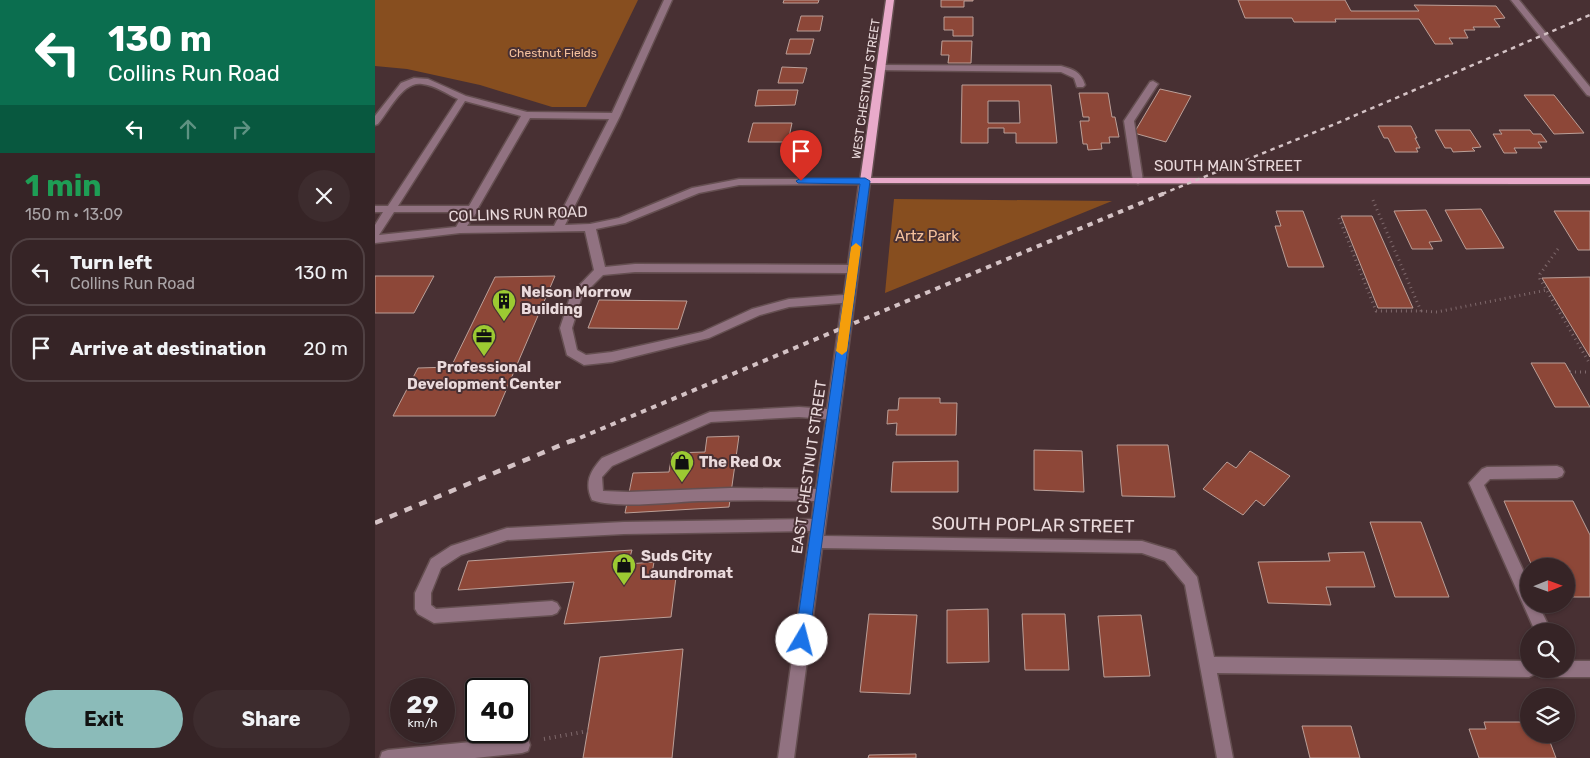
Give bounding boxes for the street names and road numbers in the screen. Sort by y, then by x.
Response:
street label: WEST CHESTNUT STREET [849,18,883,160]
street label: SOUTH MAIN STREET [1154,157,1302,175]
street label: COLLINS RUN ROAD [448,203,588,225]
street label: EAST CHESTNUT STREET [788,379,830,555]
street label: SOUTH POPLAR STREET [931,512,1135,538]

